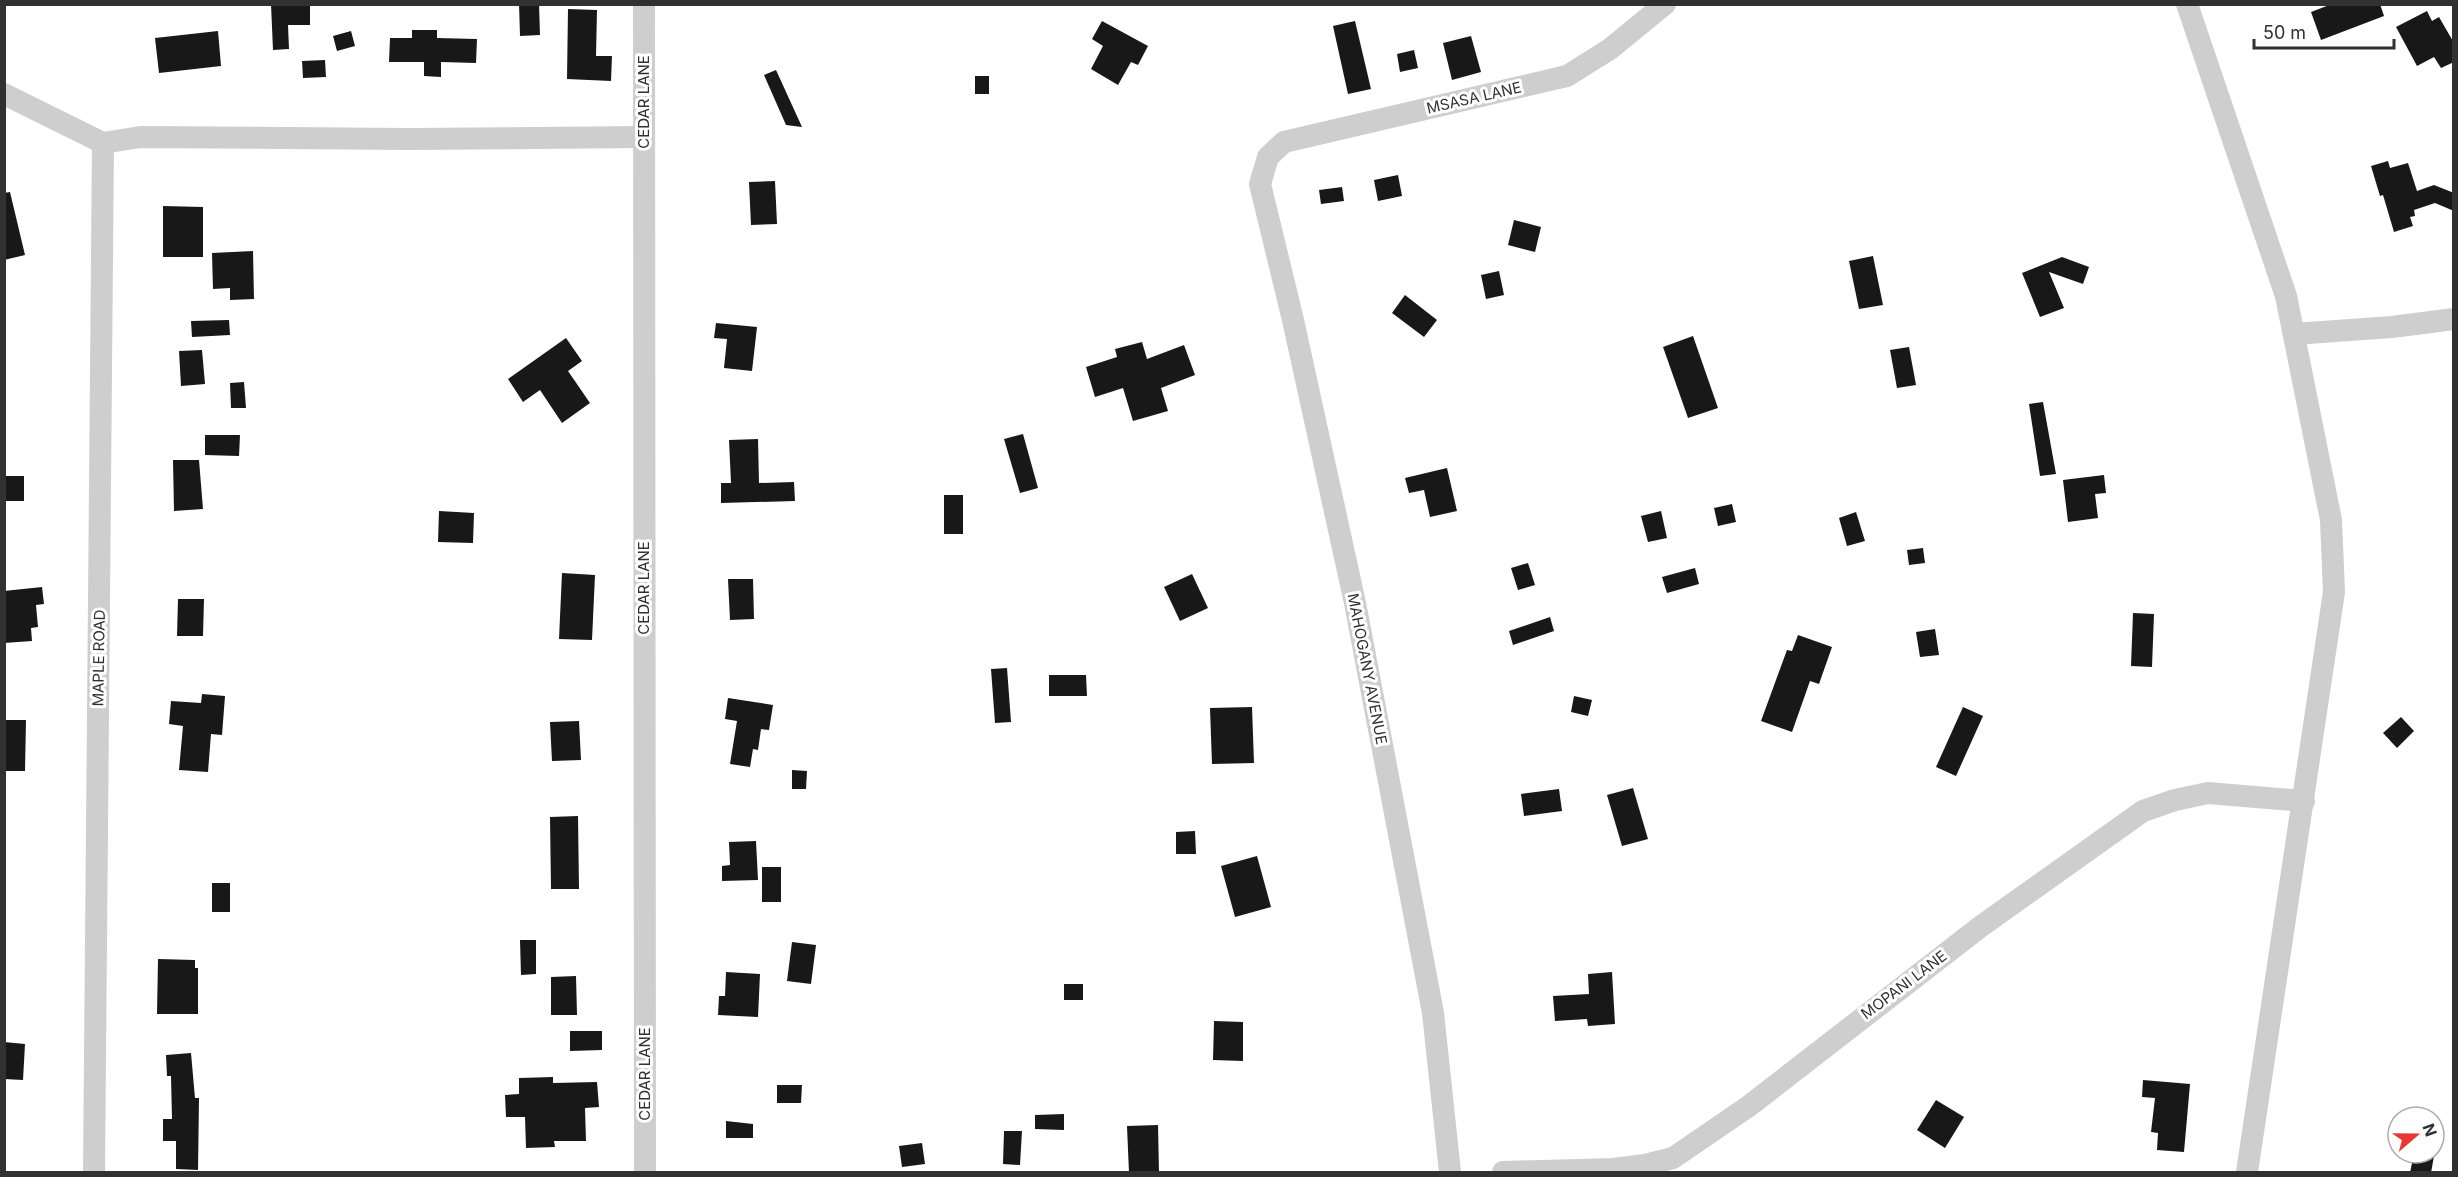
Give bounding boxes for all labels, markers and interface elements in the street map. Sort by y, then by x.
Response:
scale bar [2254,12,2394,50]
text: 50 m [2263,22,2306,43]
street label: CEDAR LANE [634,55,653,149]
street label: MSASA LANE [1425,77,1523,118]
street label: CEDAR LANE [634,541,653,635]
street label: MAHOGANY AVENUE [1344,592,1391,746]
street label: MAPLE ROAD [88,609,109,707]
street label: MOPANI LANE [1857,946,1950,1023]
street label: CEDAR LANE [635,1027,654,1121]
north arrow [2386,1105,2446,1165]
text: N [2419,1121,2442,1139]

